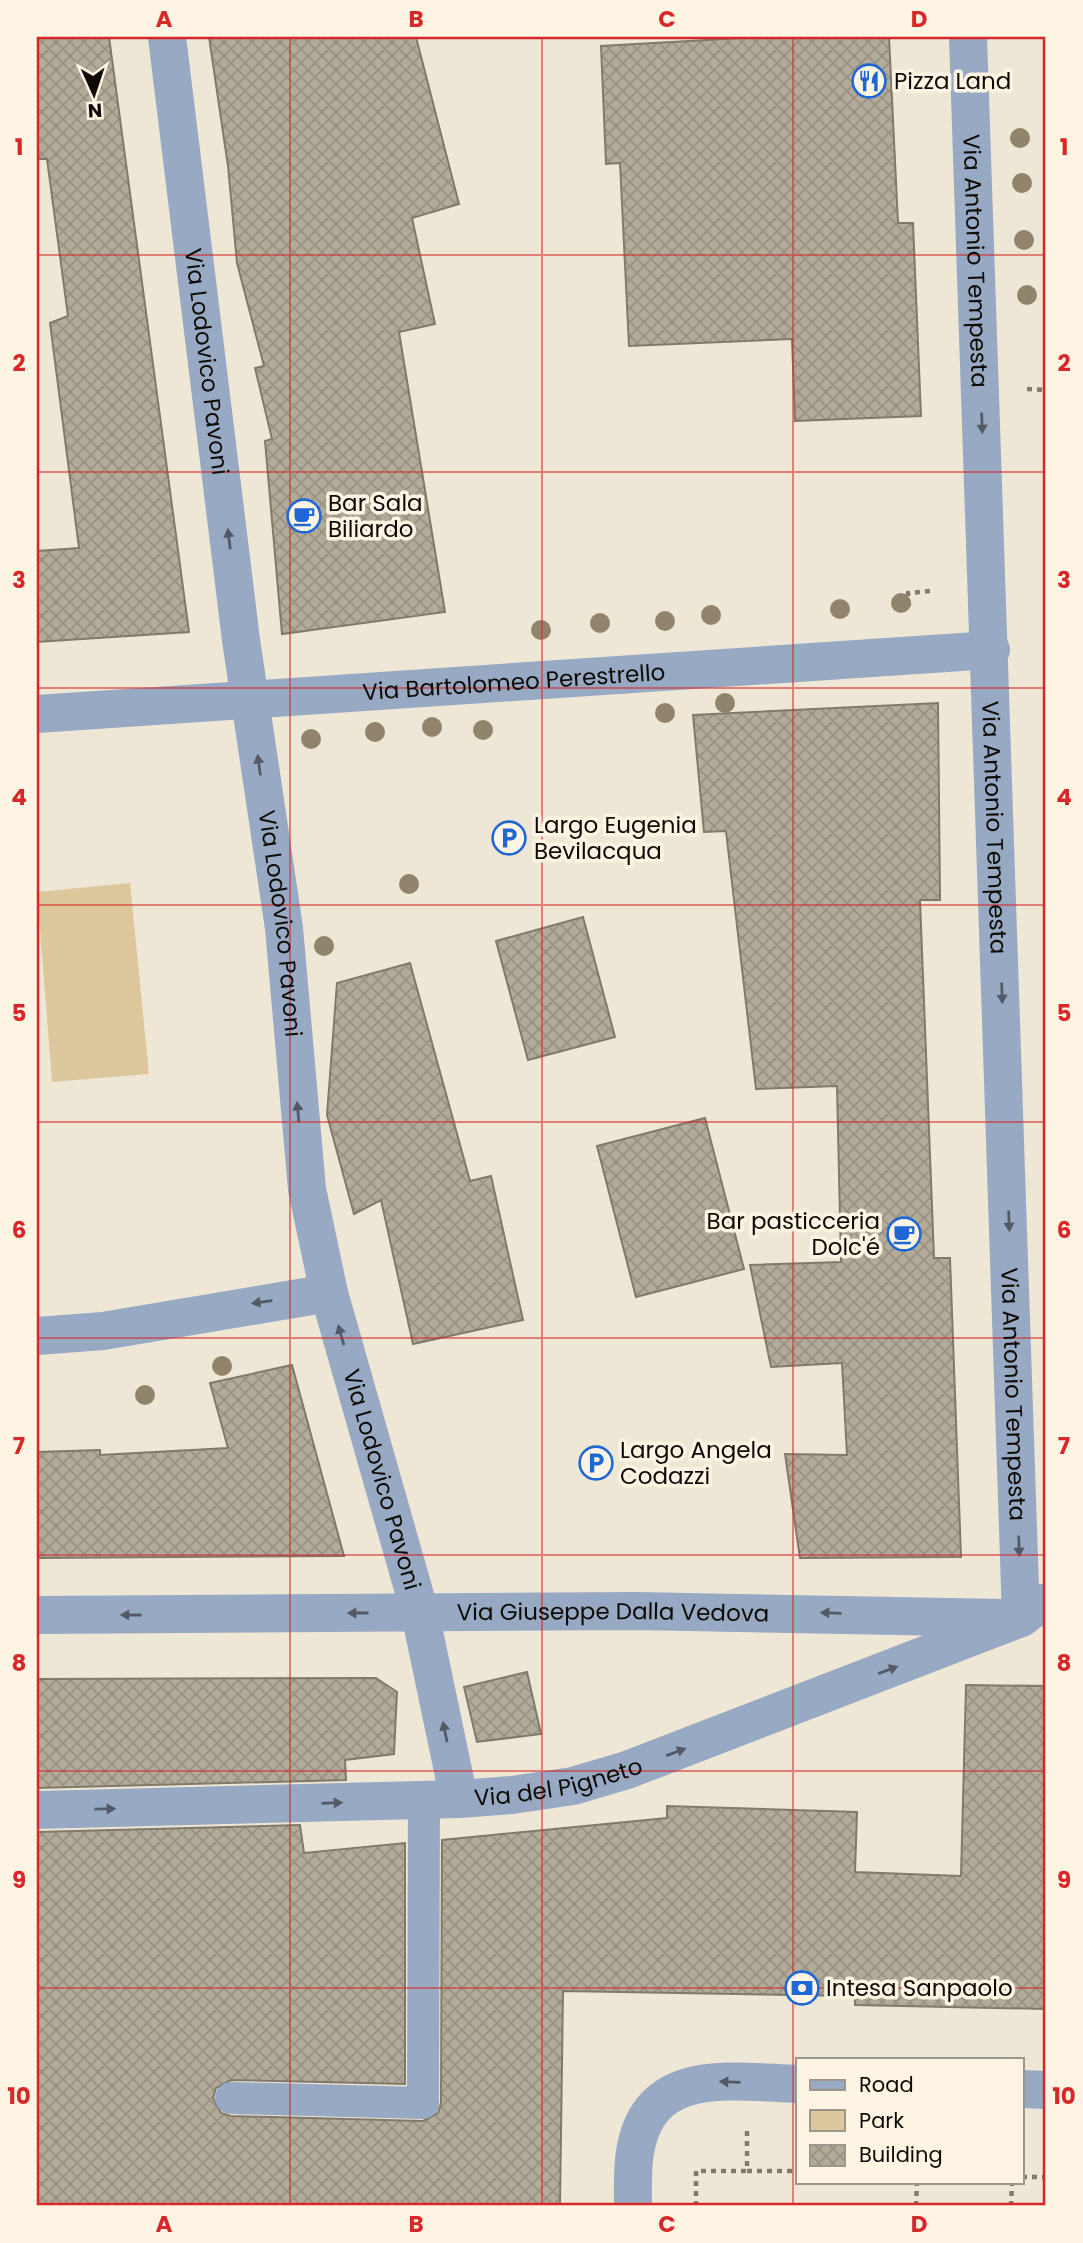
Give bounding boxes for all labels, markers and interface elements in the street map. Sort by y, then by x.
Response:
text: A [156,3,173,35]
text: B [408,3,424,35]
text: C [658,3,676,35]
text: D [911,3,927,35]
north arrow [60,60,130,130]
restaurant icon: Pizza Land [850,62,888,100]
place label: Pizza Land [894,65,1011,97]
text: N [87,97,103,124]
text: 1 [15,131,23,163]
text: 1 [1060,131,1068,163]
street label: Via Antonio Tempesta [955,134,996,388]
street label: Via Lodovico Pavoni [177,246,237,477]
text: 2 [12,347,26,379]
text: 2 [1057,347,1071,379]
one-way arrow [977,412,988,434]
place label: Bar Sala Biliardo [328,487,423,545]
cafe icon: Bar Sala Biliardo [285,497,323,535]
one-way arrow [223,528,234,550]
text: 3 [12,564,26,596]
text: 3 [1057,564,1071,596]
street label: Via Bartolomeo Perestrello [362,656,666,708]
street label: Via Antonio Tempesta [974,700,1015,955]
one-way arrow [253,753,264,775]
text: 4 [11,781,27,813]
text: 4 [1056,781,1072,813]
street label: Via Lodovico Pavoni [251,808,310,1038]
place label: Largo Eugenia Bevilacqua [534,809,697,867]
parking icon: Largo Eugenia Bevilacqua [490,819,528,857]
one-way arrow [996,983,1007,1005]
text: 5 [12,997,26,1029]
text: 5 [1057,997,1071,1029]
one-way arrow [292,1101,303,1123]
place label: Bar pasticceria Dolc'é [707,1205,880,1263]
one-way arrow [1004,1210,1015,1232]
text: 6 [12,1214,26,1246]
text: 6 [1057,1214,1071,1246]
cafe icon: Bar pasticceria Dolc'é [885,1215,923,1253]
street label: Via Antonio Tempesta [993,1267,1034,1522]
one-way arrow [251,1297,273,1308]
one-way arrow [336,1324,346,1345]
street label: Via Lodovico Pavoni [335,1365,429,1594]
text: 7 [13,1430,25,1462]
text: 7 [1058,1430,1070,1462]
place label: Largo Angela Codazzi [620,1434,772,1492]
parking icon: Largo Angela Codazzi [577,1444,615,1482]
one-way arrow [1014,1535,1025,1557]
street label: Via Giuseppe Dalla Vedova [457,1595,770,1630]
one-way arrow [347,1607,369,1619]
one-way arrow [819,1607,841,1618]
one-way arrow [119,1609,141,1620]
text: 8 [12,1647,26,1679]
text: 8 [1057,1647,1071,1679]
one-way arrow [878,1664,899,1675]
one-way arrow [440,1721,451,1743]
one-way arrow [666,1747,687,1758]
street label: Via del Pigneto [473,1750,647,1814]
one-way arrow [322,1797,344,1809]
one-way arrow [94,1803,116,1814]
text: 9 [12,1864,26,1896]
text: 9 [1057,1864,1071,1896]
bank icon: Intesa Sanpaolo [783,1969,821,2007]
place label: Intesa Sanpaolo [826,1972,1013,2004]
legend [796,2058,1024,2184]
text: Road [859,2070,914,2099]
one-way arrow [718,2076,740,2087]
text: 10 [7,2080,31,2112]
text: 10 [1052,2080,1076,2112]
text: Park [859,2106,904,2135]
text: Building [859,2140,943,2169]
text: A [156,2208,173,2240]
text: B [408,2208,424,2240]
text: C [658,2208,676,2240]
text: D [911,2208,927,2240]

